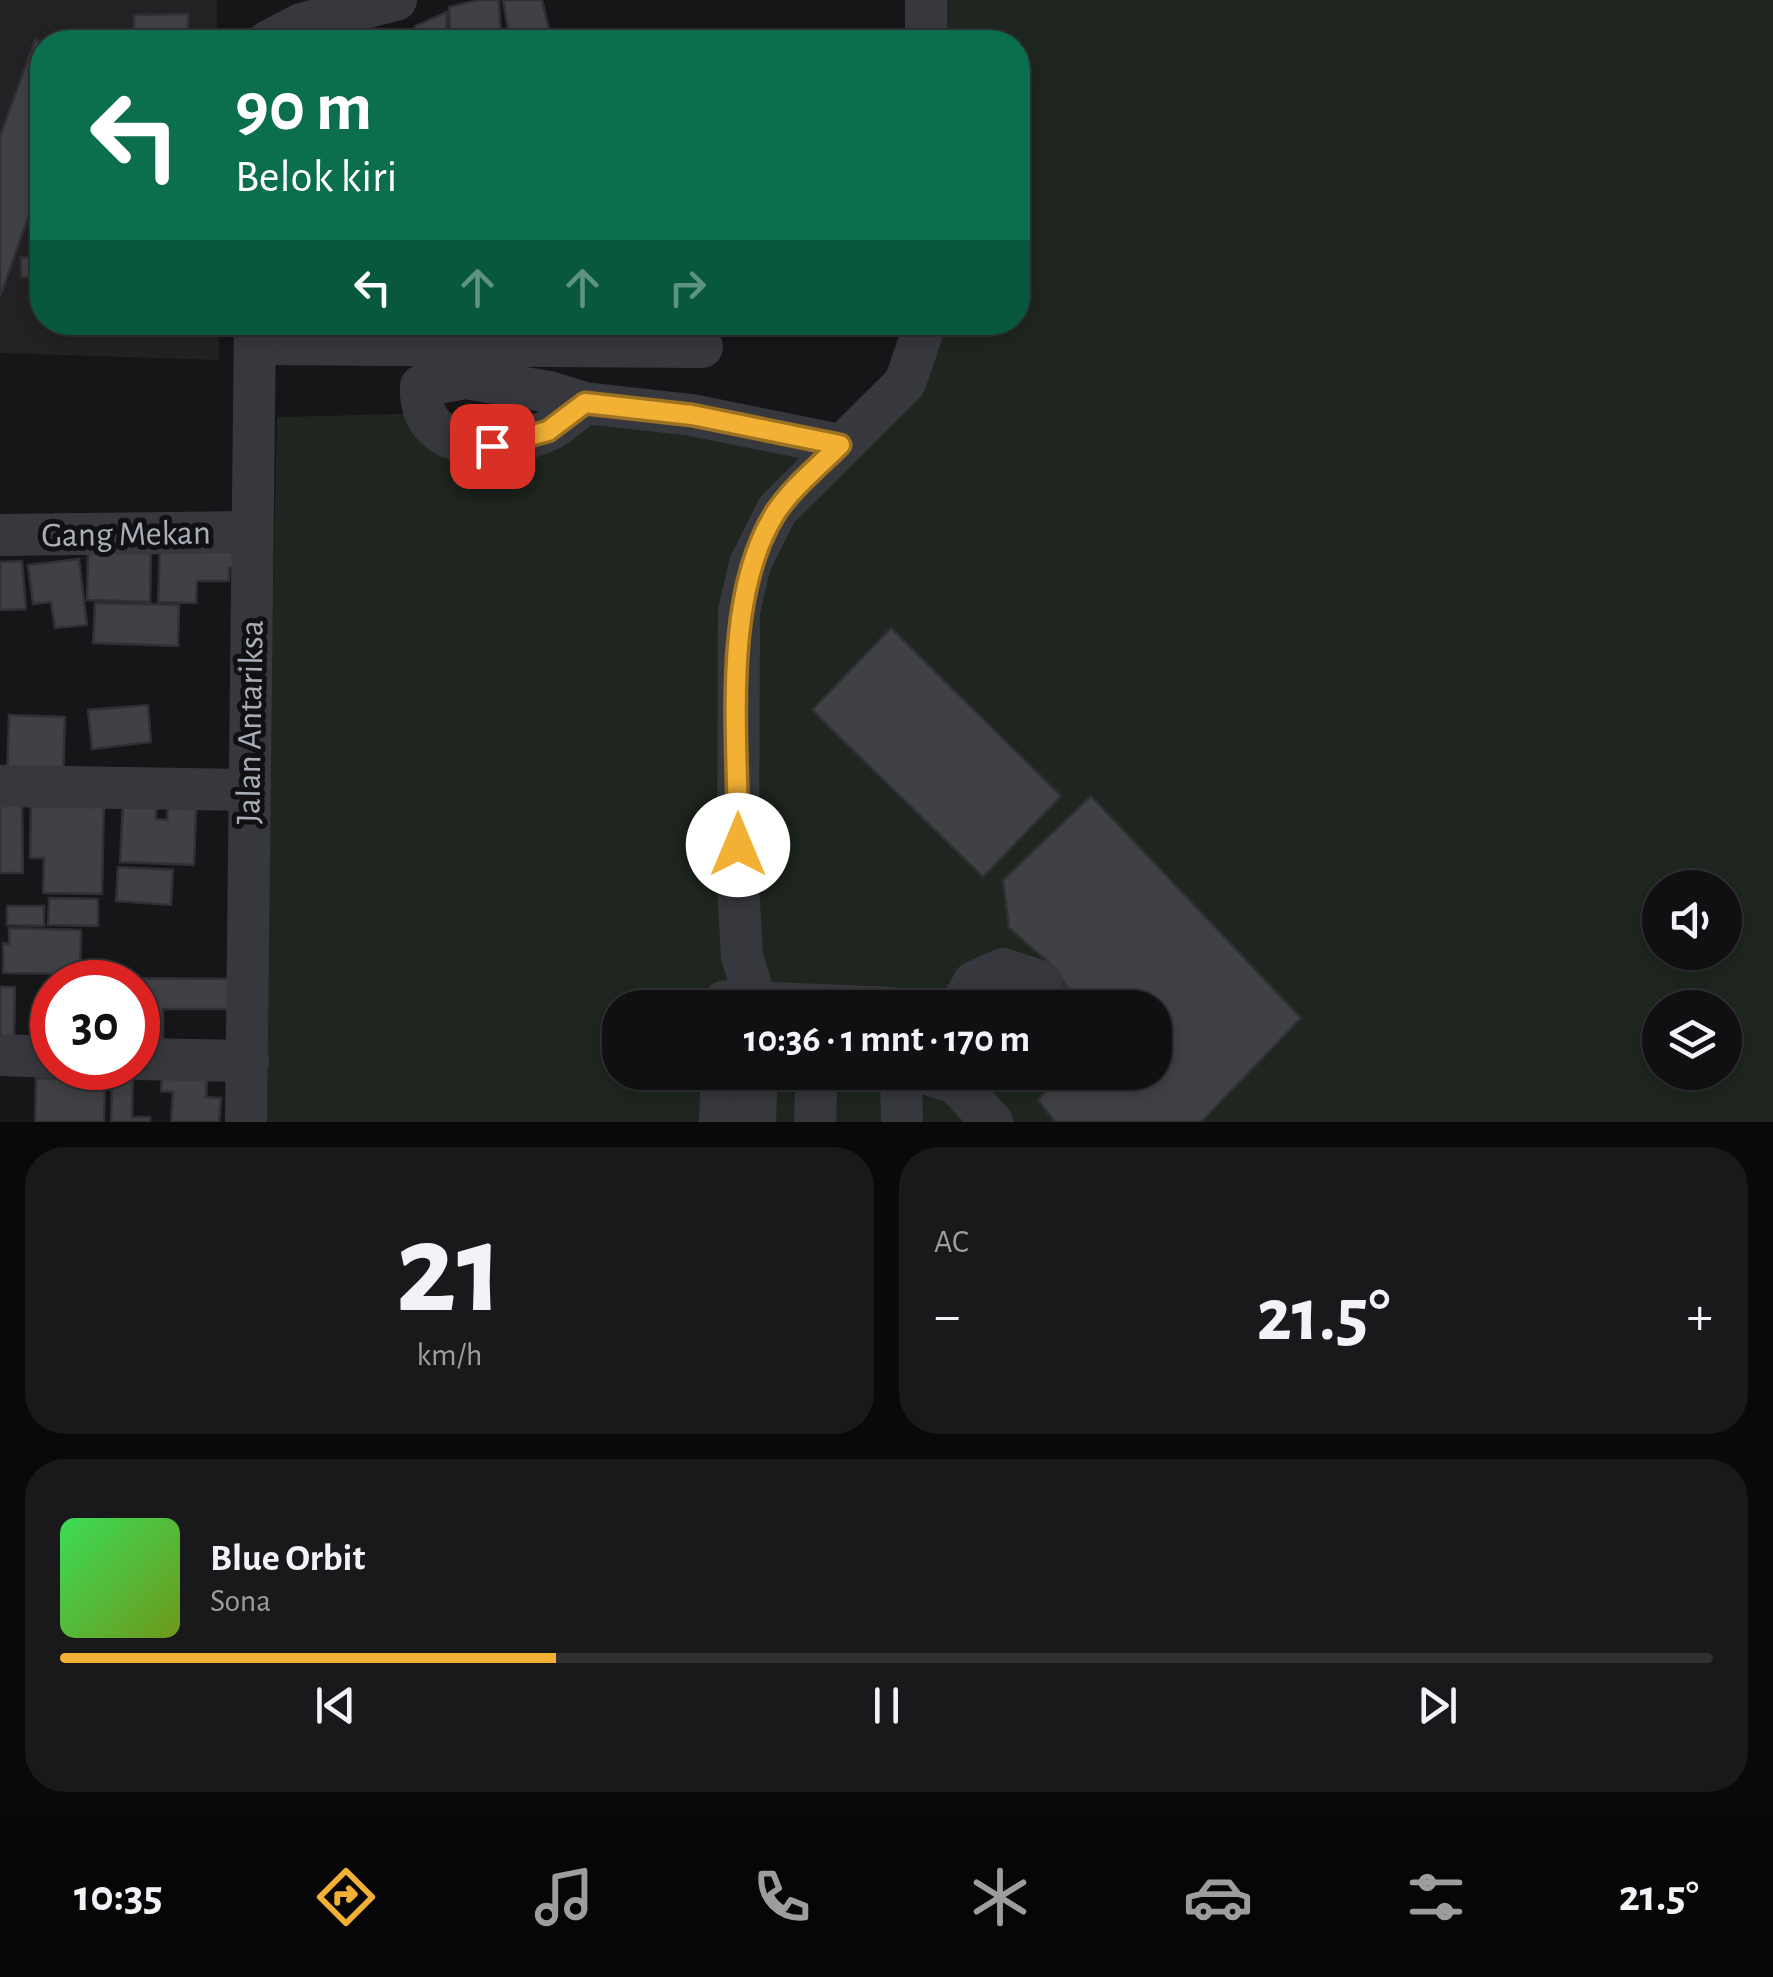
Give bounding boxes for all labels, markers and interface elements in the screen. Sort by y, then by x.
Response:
icon: left [70,70,200,200]
text: 90 m [235,73,372,143]
text: Belok kiri [235,155,397,200]
icon: left [345,260,400,315]
icon: ahead [450,260,505,315]
icon: ahead [555,260,610,315]
icon: right [660,260,715,315]
pin [450,404,535,489]
icon: arrive [465,419,520,474]
street label: Gang Mekan [41,516,211,553]
street label: Jalan Antariksa [231,620,270,825]
position arrow [686,793,790,897]
map controls [1642,870,1742,1090]
button: sound [1642,870,1742,970]
speed limit sign: 30 [30,960,160,1090]
button: layers [1642,990,1742,1090]
text: 10:36 · 1 mnt · 170 m [744,1021,1030,1059]
text: 21 [395,1206,504,1336]
text: AC [934,1226,969,1258]
text: 21.5° [1257,1279,1390,1354]
text: − [934,1289,960,1344]
text: + [1687,1289,1713,1344]
text: km/h [416,1339,483,1371]
text: Blue Orbit [210,1540,365,1578]
text: Sona [210,1585,271,1617]
icon: previous [308,1678,363,1733]
icon: pause [859,1678,914,1733]
icon: next [1410,1678,1465,1733]
icon: directions [311,1862,381,1932]
icon: music [529,1862,599,1932]
icon: phone [747,1862,817,1932]
icon: climate [965,1862,1035,1932]
icon: car [1183,1862,1253,1932]
icon: filters [1401,1862,1471,1932]
text: 10:35 [74,1874,163,1919]
text: 21.5° [1619,1874,1699,1919]

